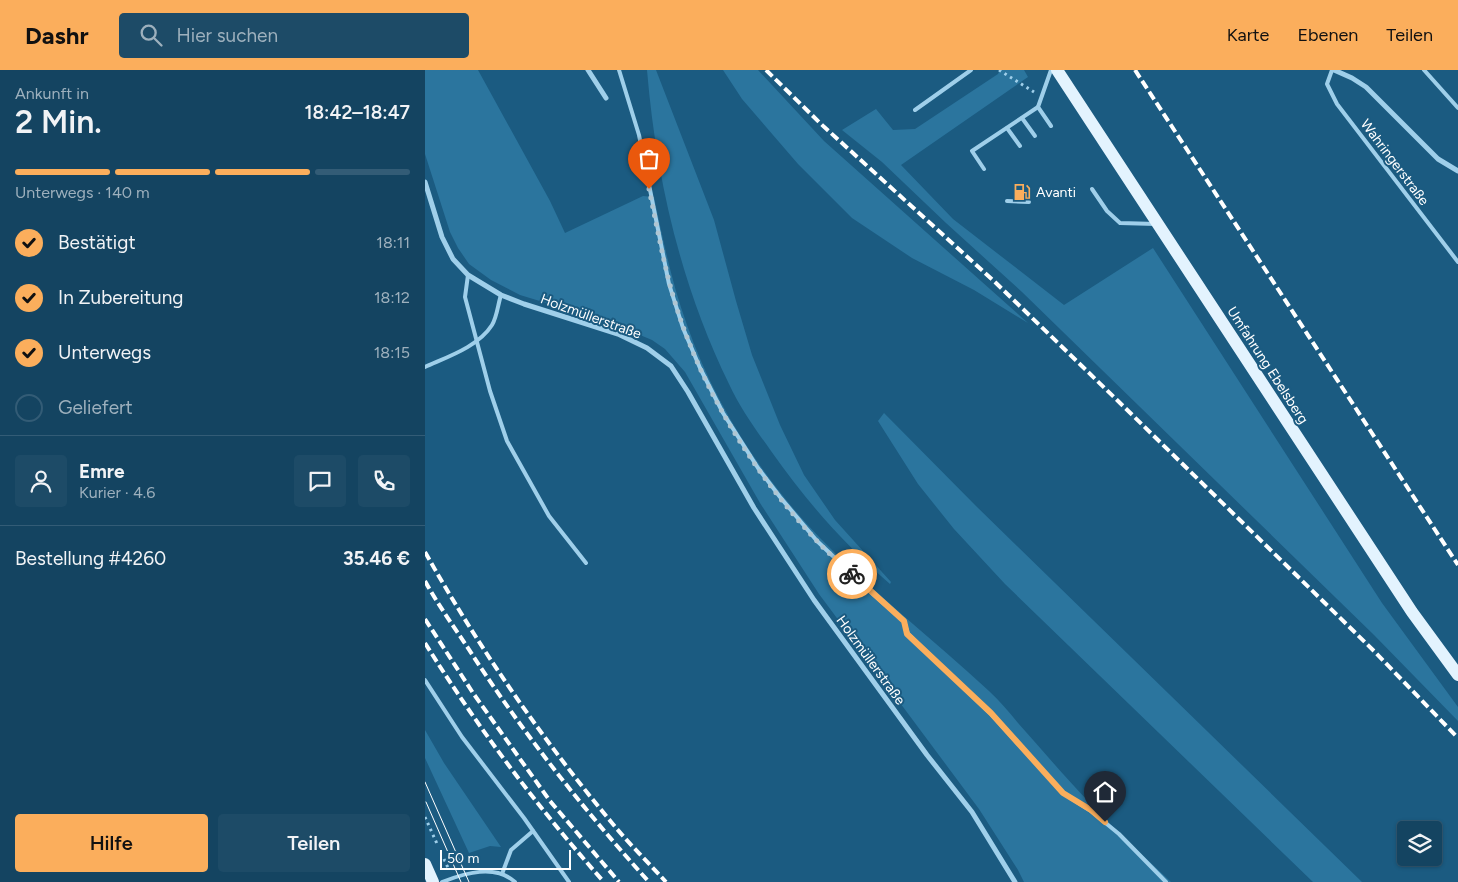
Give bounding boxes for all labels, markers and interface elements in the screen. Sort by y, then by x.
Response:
search box [119,13,469,58]
text: Dashr [25,21,89,50]
icon: search [137,21,165,49]
text: Hier suchen [177,24,278,47]
text: Karte [1227,24,1269,46]
text: Ebenen [1297,24,1358,46]
text: Teilen [1386,24,1433,46]
text: Ankunft in [15,84,89,103]
text: 18:42–18:47 [304,101,410,124]
text: 2 Min. [15,103,102,141]
street label: Wahringerstraße [1357,116,1433,209]
pin [628,138,670,189]
icon: bag [635,145,663,173]
fuel station icon: Avanti [1012,182,1032,202]
text: Unterwegs · 140 m [15,183,150,202]
place label: Avanti [1036,184,1076,201]
icon: check [15,229,43,257]
text: Bestätigt [58,231,136,254]
text: 18:11 [376,233,410,252]
icon: check [15,284,43,312]
text: In Zubereitung [58,286,183,309]
text: 18:12 [374,288,410,307]
street label: Holzmüllerstraße [538,290,644,343]
street label: Umfahrung Ebelsberg [1223,303,1312,427]
icon: check [15,339,43,367]
text: Unterwegs [58,341,151,364]
text: 18:15 [374,343,410,362]
text: Geliefert [58,396,133,419]
button: person [15,455,67,507]
button: chat [294,455,346,507]
button: phone [358,455,410,507]
text: Emre [79,460,125,483]
text: Kurier · 4.6 [79,483,155,502]
text: Bestellung #4260 [15,547,166,570]
text: 35.46 € [343,547,410,570]
courier [827,549,877,599]
icon: bike [838,560,866,588]
street label: Holzmüllerstraße [833,612,909,708]
pin [1084,771,1126,822]
icon: home [1091,778,1119,806]
button: Hilfe [15,814,208,872]
button: Teilen [218,814,410,872]
map controls [1397,821,1442,866]
button: layers [1397,821,1442,866]
scale bar [440,847,571,870]
text: 50 m [447,850,479,867]

